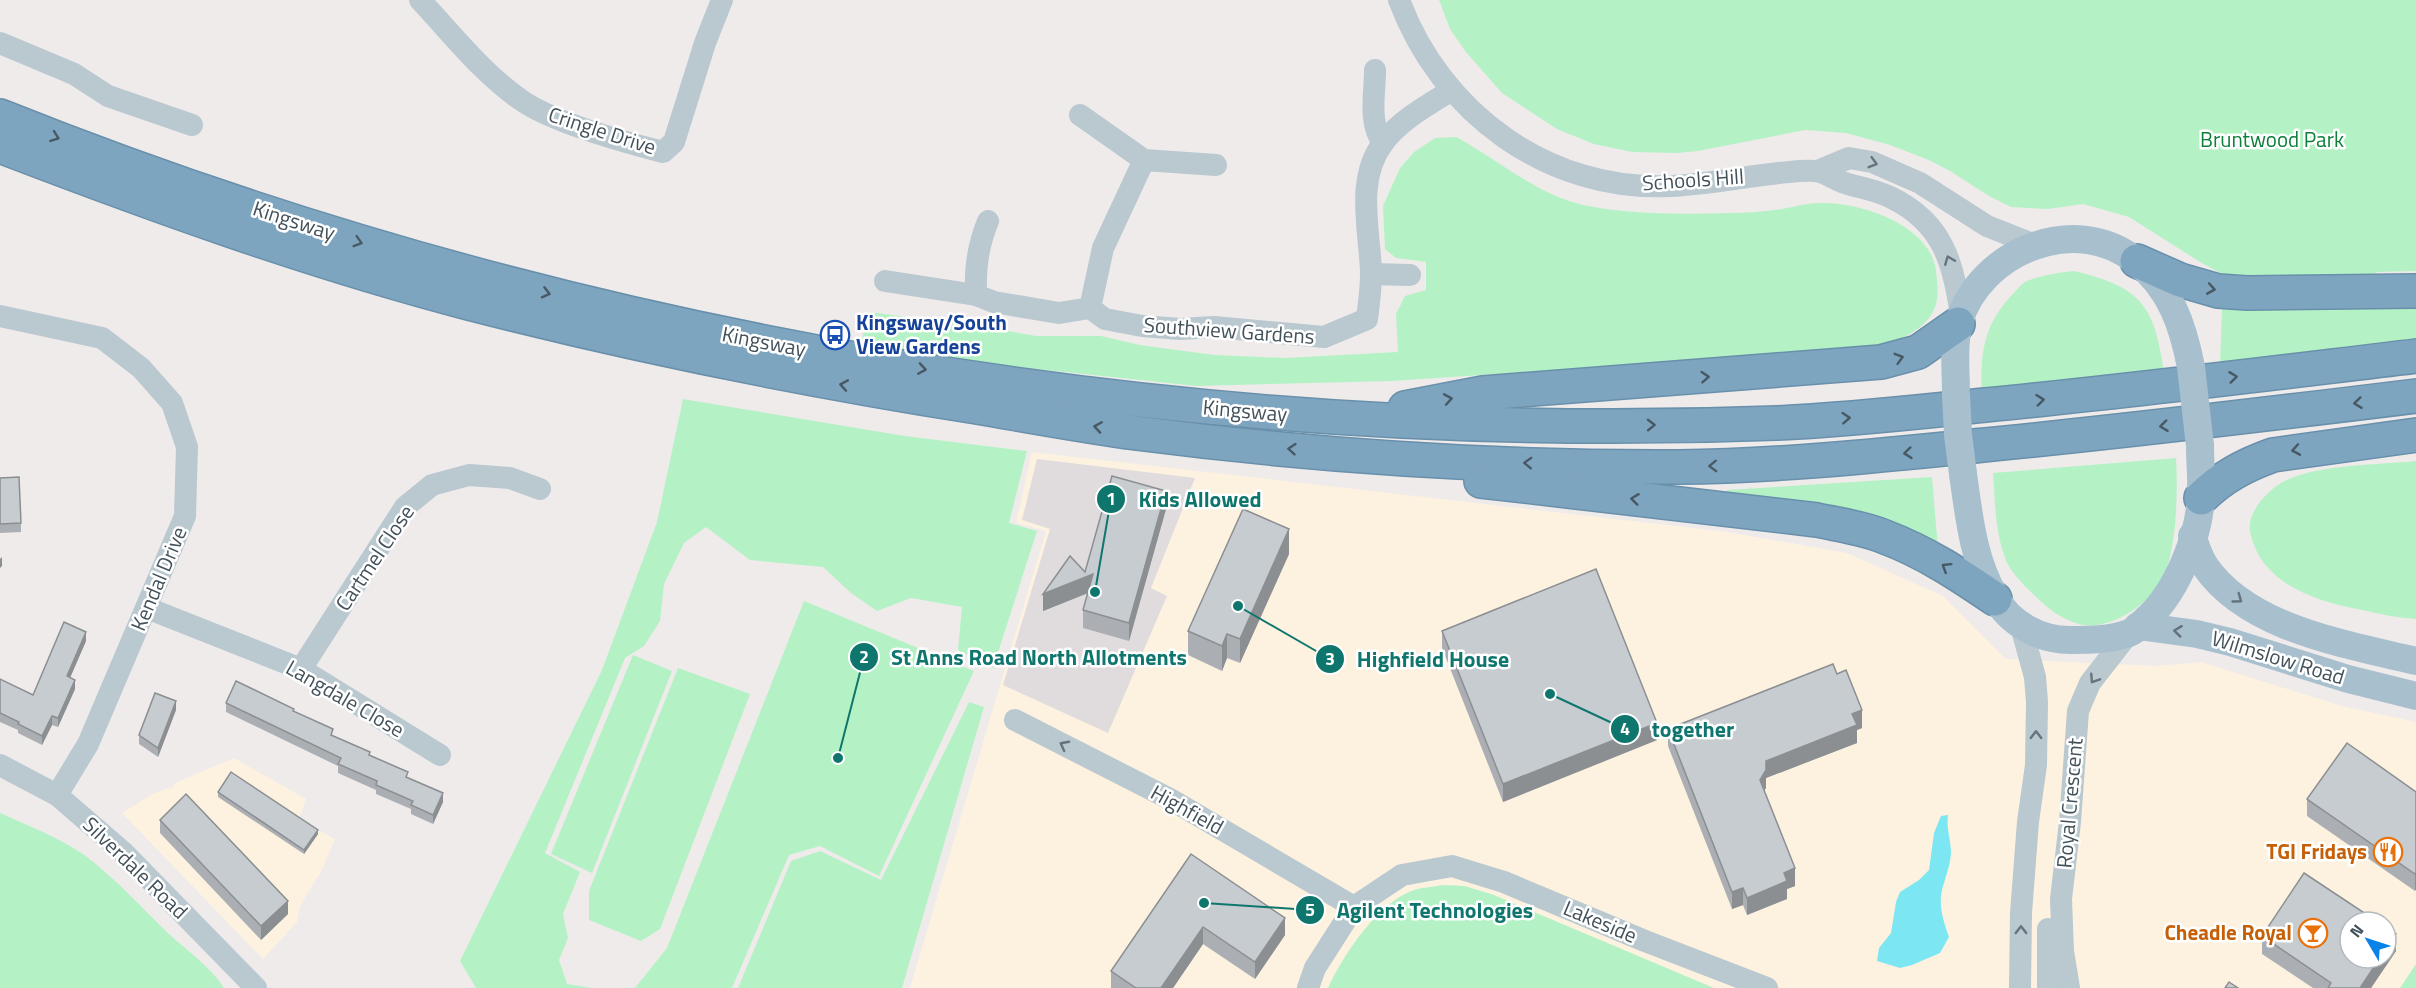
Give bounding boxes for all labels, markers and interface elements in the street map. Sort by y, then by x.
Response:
street label: Cringle Drive [544,98,660,162]
park label: Bruntwood Park [2200,123,2344,155]
one-way arrow [49,129,60,142]
one-way arrow [1868,156,1878,169]
street label: Schools Hill [1641,159,1745,199]
street label: Kingsway [249,192,340,248]
one-way arrow [352,235,363,247]
one-way arrow [1944,255,1956,266]
one-way arrow [2207,283,2216,295]
one-way arrow [541,285,551,298]
place label: Kingsway/South View Gardens [856,306,1007,362]
street label: Southview Gardens [1143,308,1316,352]
street label: Kingsway [720,317,809,365]
bus stop icon: Kingsway/South View Gardens [819,319,851,351]
one-way arrow [1893,353,1904,365]
one-way arrow [917,362,927,375]
one-way arrow [1701,371,1710,384]
one-way arrow [2229,372,2238,384]
one-way arrow [839,379,849,392]
street label: Kingsway [1201,390,1289,430]
one-way arrow [1444,394,1453,406]
one-way arrow [2035,394,2044,407]
one-way arrow [2353,396,2362,409]
one-way arrow [1841,412,1850,425]
one-way arrow [1646,419,1655,432]
one-way arrow [2160,419,2169,432]
one-way arrow [1093,421,1103,434]
one-way arrow [1287,443,1296,456]
one-way arrow [2291,443,2301,456]
one-way arrow [1903,446,1912,459]
one-way arrow [1524,457,1533,470]
one-way arrow [1709,459,1718,472]
callout: Kids Allowed [1096,479,1273,519]
text: Kids Allowed [1138,482,1262,516]
text: 1 [1106,485,1116,512]
one-way arrow [1631,493,1640,506]
street label: Cartmel Close [327,498,422,617]
street label: Kendal Drive [122,521,194,636]
one-way arrow [1942,562,1952,574]
one-way arrow [2232,592,2243,603]
street label: Wilmslow Road [2208,622,2349,692]
one-way arrow [2173,626,2182,638]
callout: St Anns Road North Allotments [849,637,1199,677]
callout: Highfield House [1315,639,1521,679]
text: St Anns Road North Allotments [891,640,1187,674]
text: Highfield House [1357,642,1509,676]
text: 2 [859,643,869,670]
text: 3 [1325,645,1335,672]
street label: Langdale Close [280,651,411,745]
one-way arrow [2090,673,2101,684]
callout: together [1610,709,1746,749]
text: together [1652,712,1734,746]
text: 4 [1620,715,1630,742]
one-way arrow [2030,731,2042,740]
street label: Royal Crescent [2047,736,2091,869]
one-way arrow [1060,741,1070,752]
street label: Highfield [1145,776,1230,842]
street label: Silverdale Road [76,809,196,926]
place label: TGI Fridays [2266,835,2367,867]
restaurant icon: TGI Fridays [2372,836,2404,868]
callout: Agilent Technologies [1295,890,1545,930]
street label: Lakeside [1559,891,1642,951]
text: Agilent Technologies [1337,893,1533,927]
text: 5 [1305,896,1315,923]
north arrow [2338,910,2398,970]
place label: Cheadle Royal [2164,916,2292,948]
bar icon: Cheadle Royal [2297,917,2329,949]
text: N [2344,919,2369,942]
one-way arrow [2014,925,2027,934]

